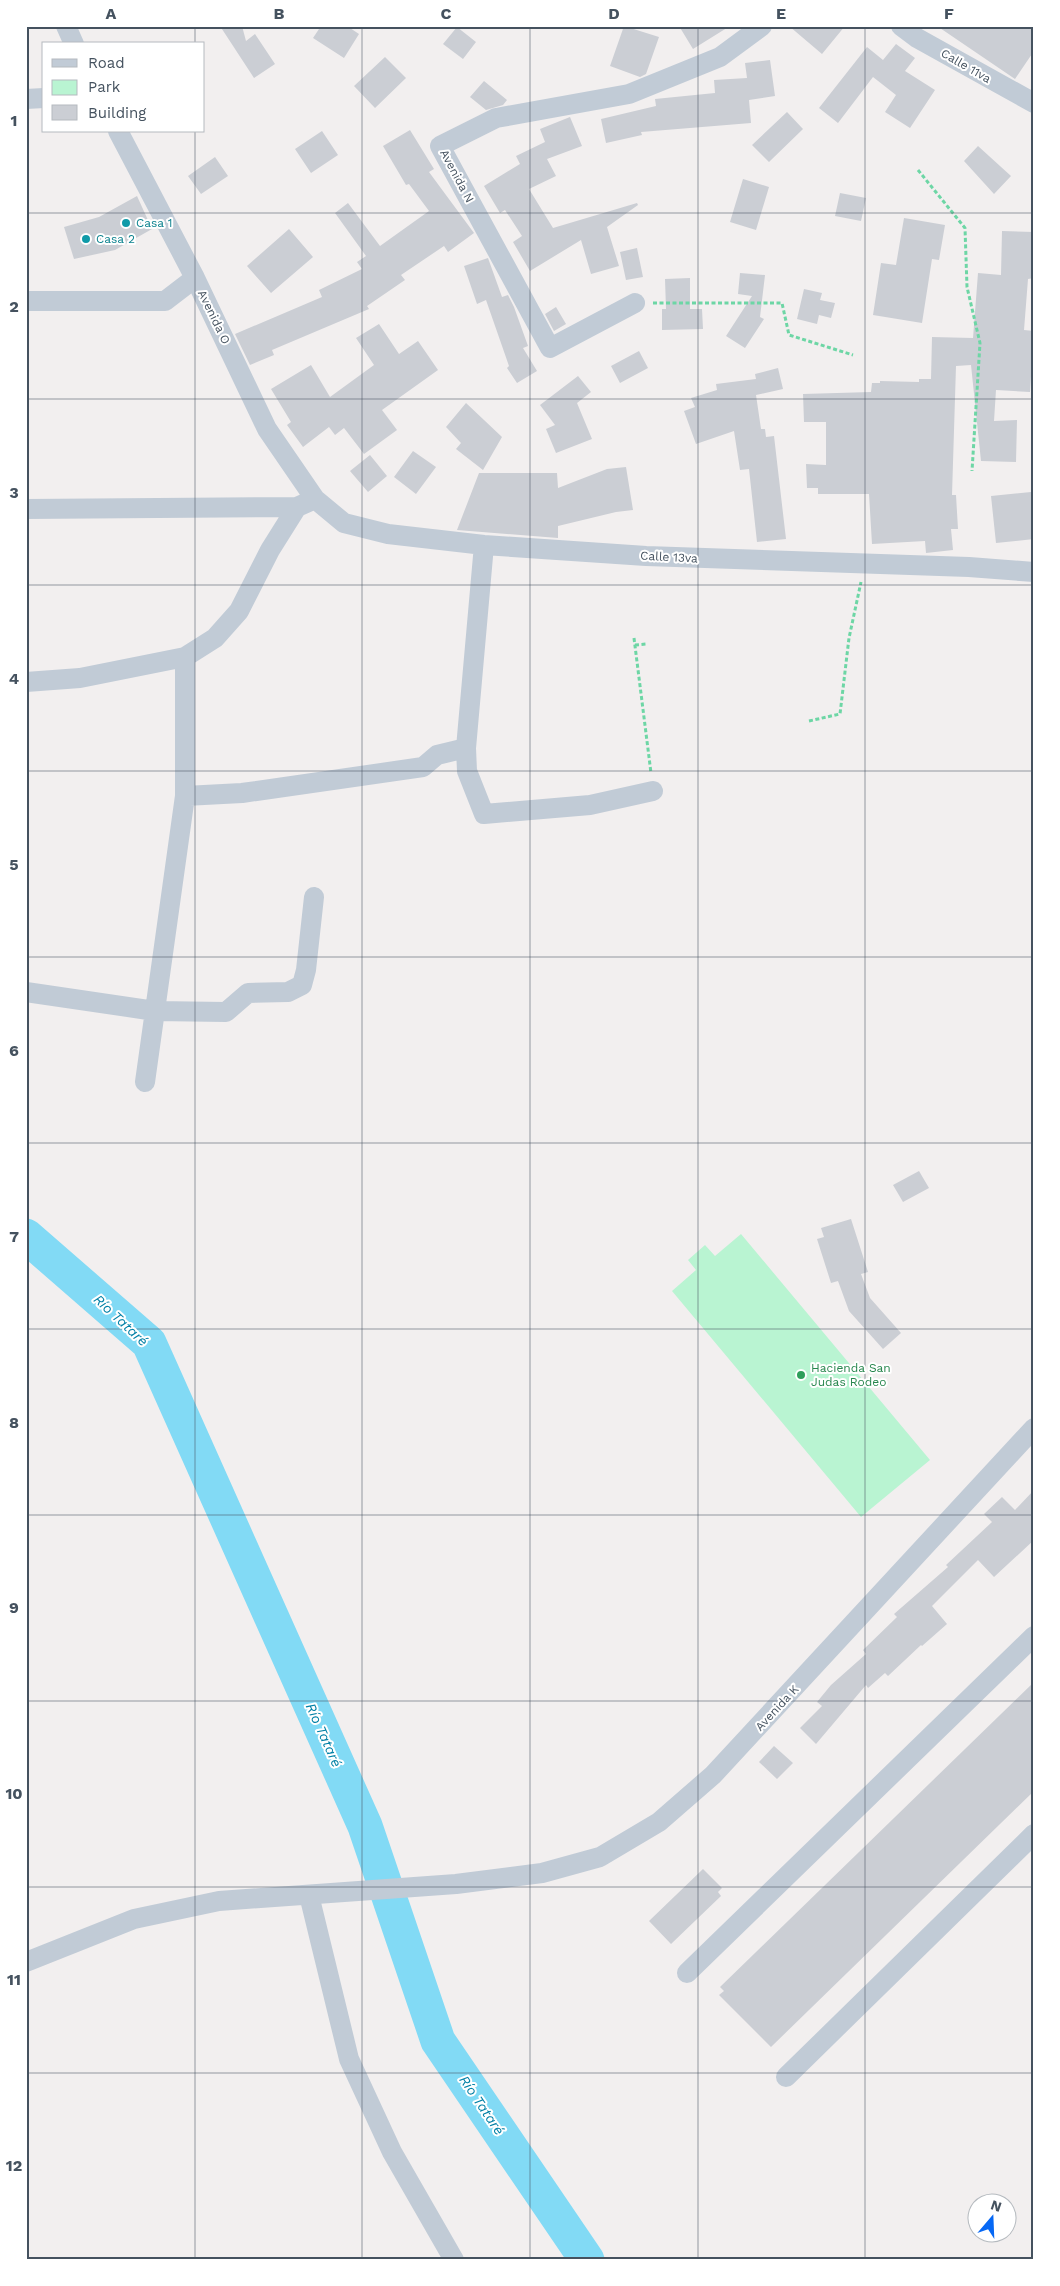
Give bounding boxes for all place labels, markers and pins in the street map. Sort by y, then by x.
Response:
place label: Casa 1 [136,216,172,230]
marker: Casa 1 [120,217,132,229]
place label: Casa 2 [96,232,135,246]
marker: Casa 2 [80,233,92,245]
place label: Hacienda San Judas Rodeo [811,1361,891,1389]
marker: Hacienda San Judas Rodeo [795,1369,807,1381]

